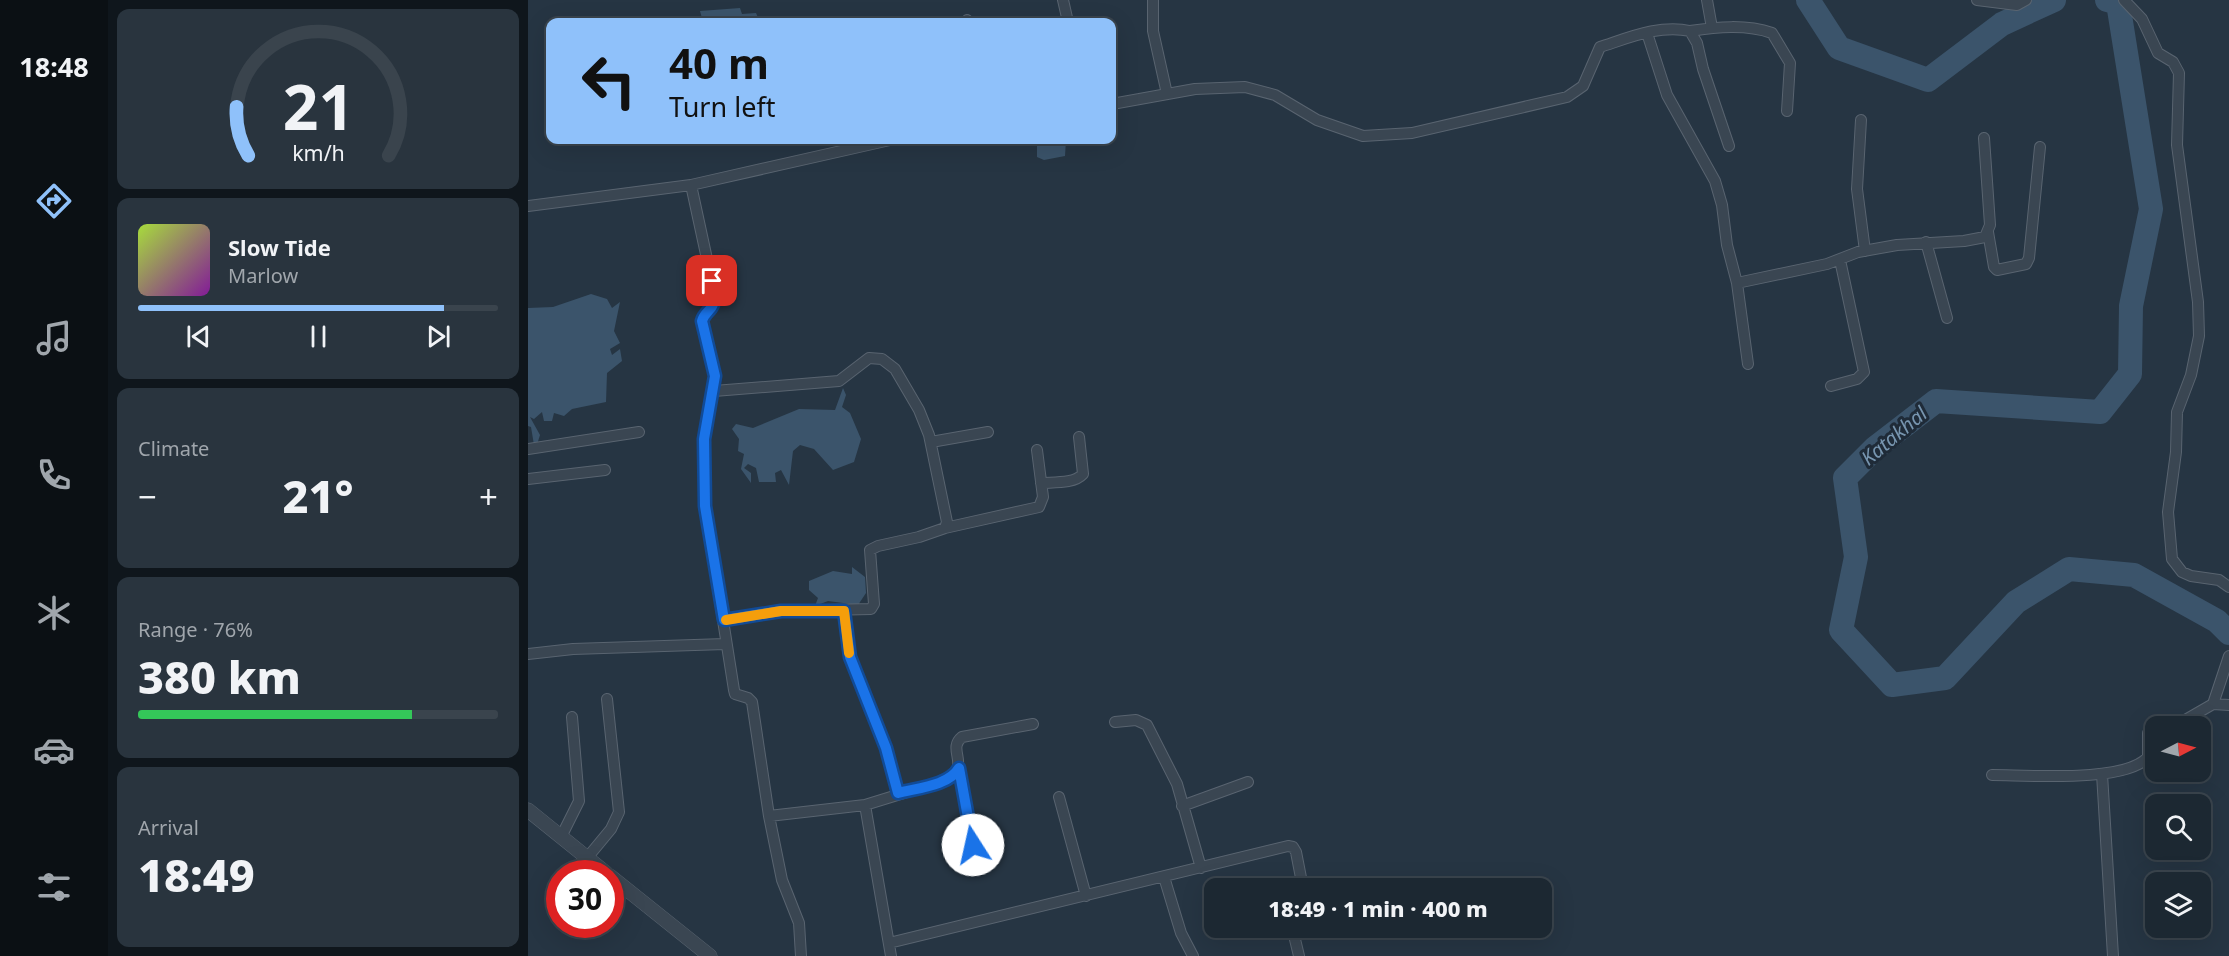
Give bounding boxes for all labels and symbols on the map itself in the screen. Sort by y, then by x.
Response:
pin [686,255,737,306]
water label: Katakhal [1855,399,1933,471]
north arrow [2145,716,2211,782]
position arrow [941,813,1005,877]
speed limit sign: 30 [546,860,624,938]

